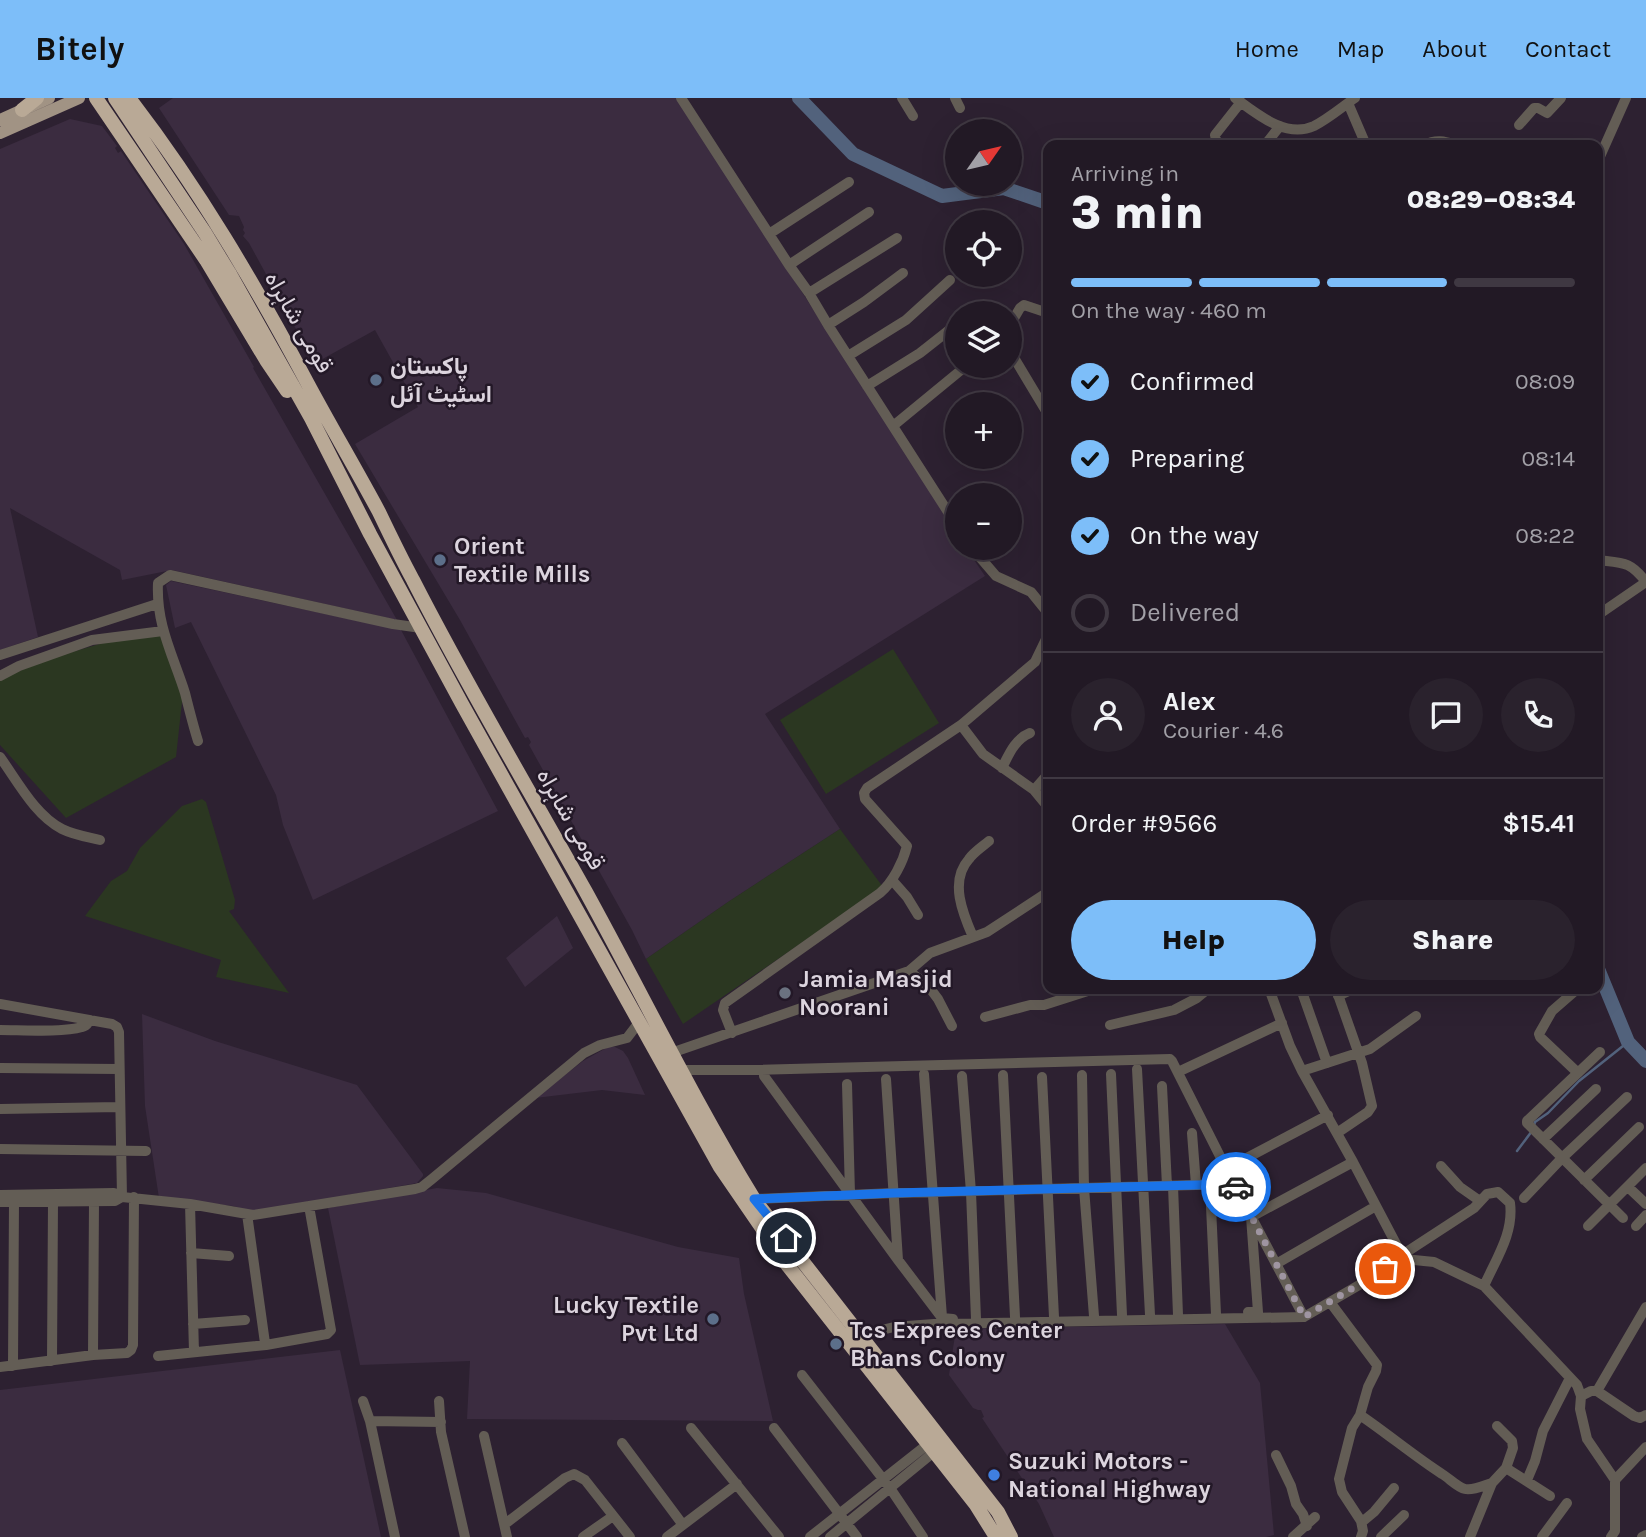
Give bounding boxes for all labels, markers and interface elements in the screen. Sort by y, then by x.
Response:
text: Bitely [35,30,124,68]
text: Home [1235,35,1299,63]
text: Map [1337,35,1384,63]
text: About [1422,35,1487,63]
text: Contact [1525,35,1611,63]
north arrow [945,119,1022,196]
map controls [945,119,1022,560]
text: Arriving in [1071,160,1179,187]
text: 08:29–08:34 [1407,184,1575,215]
text: 3 min [1071,186,1204,240]
button: locate [945,210,1022,287]
street label: قومی شاہراہ [257,266,339,379]
text: On the way · 460 m [1071,297,1267,324]
button: layers [945,301,1022,378]
place label: پاکستان اسٹیٹ آئل [390,352,492,408]
icon: check [1071,363,1109,401]
text: Confirmed [1130,366,1255,397]
text: 08:09 [1515,368,1575,395]
marker: پاکستان اسٹیٹ آئل [368,372,384,388]
button: + [945,392,1022,469]
icon: check [1071,440,1109,478]
text: Preparing [1130,443,1244,474]
text: 08:14 [1521,445,1575,472]
button: − [945,483,1022,560]
icon: check [1071,517,1109,555]
text: On the way [1130,520,1259,551]
text: 08:22 [1515,522,1575,549]
place label: Orient Textile Mills [454,532,590,588]
marker: Orient Textile Mills [432,552,448,568]
text: Delivered [1130,597,1240,628]
button: person [1071,678,1145,752]
button: chat [1409,678,1483,752]
button: phone [1501,678,1575,752]
text: Alex [1163,686,1215,717]
text: Courier · 4.6 [1163,717,1284,744]
street label: قومی شاہراہ [529,763,611,876]
text: Order #9566 [1071,808,1217,839]
text: $15.41 [1502,808,1575,839]
button: Help [1071,900,1316,980]
button: Share [1330,900,1575,980]
place label: Jamia Masjid Noorani [799,965,953,1021]
marker: Jamia Masjid Noorani [777,985,793,1001]
courier [1201,1152,1271,1222]
icon: car [1217,1168,1255,1206]
pin [756,1208,816,1268]
icon: home [767,1219,805,1257]
pin [1355,1239,1415,1299]
icon: bag [1366,1250,1404,1288]
place label: Lucky Textile Pvt Ltd [553,1291,699,1347]
marker: Lucky Textile Pvt Ltd [705,1311,721,1327]
place label: Tcs Exprees Center Bhans Colony [850,1316,1063,1372]
marker: Tcs Exprees Center Bhans Colony [828,1336,844,1352]
place label: Suzuki Motors - National Highway [1008,1447,1211,1503]
marker: Suzuki Motors - National Highway [986,1467,1002,1483]

